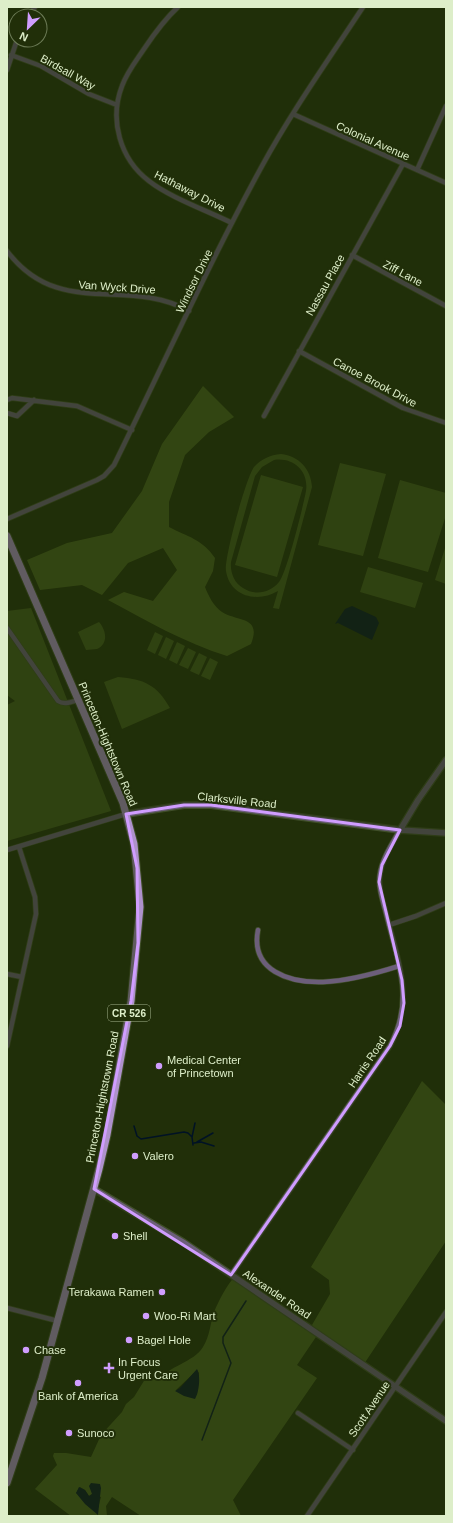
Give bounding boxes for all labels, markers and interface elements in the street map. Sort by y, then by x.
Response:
north arrow [8,8,48,48]
text: N [18,30,30,44]
street label: Birdsall Way [39,52,98,92]
street label: Colonial Avenue [334,119,412,163]
street label: Hathaway Drive [153,168,227,214]
street label: Windsor Drive [173,247,215,315]
street label: Nassau Place [303,252,347,318]
street label: Ziff Lane [381,258,425,288]
street label: Van Wyck Drive [78,278,156,296]
street label: Canoe Brook Drive [331,355,419,409]
street label: Princeton-Hightstown Road [76,680,140,808]
street label: Clarksville Road [197,790,277,810]
road number: CR 526 [108,1005,150,1021]
street label: Princeton-Hightstown Road [83,1030,121,1164]
street label: Harris Road [346,1034,388,1090]
place label: Medical Center of Princetown [167,1054,241,1079]
marker: Medical Center of Princetown [154,1061,164,1071]
place label: Valero [143,1150,174,1162]
marker: Valero [130,1151,140,1161]
place label: Shell [123,1230,147,1242]
marker: Shell [110,1231,120,1241]
street label: Alexander Road [241,1267,313,1321]
place label: Terakawa Ramen [68,1286,154,1298]
marker: Terakawa Ramen [157,1287,167,1297]
place label: Woo-Ri Mart [154,1310,216,1322]
marker: Woo-Ri Mart [141,1311,151,1321]
place label: Bagel Hole [137,1334,191,1346]
marker: Bagel Hole [124,1335,134,1345]
place label: Chase [34,1344,66,1356]
marker: Chase [21,1345,31,1355]
place label: In Focus Urgent Care [118,1356,178,1381]
marker: In Focus Urgent Care [103,1362,115,1374]
marker: Bank of America [73,1378,83,1388]
street label: Scott Avenue [346,1379,392,1439]
place label: Bank of America [38,1390,119,1402]
place label: Sunoco [77,1427,114,1439]
marker: Sunoco [64,1428,74,1438]

